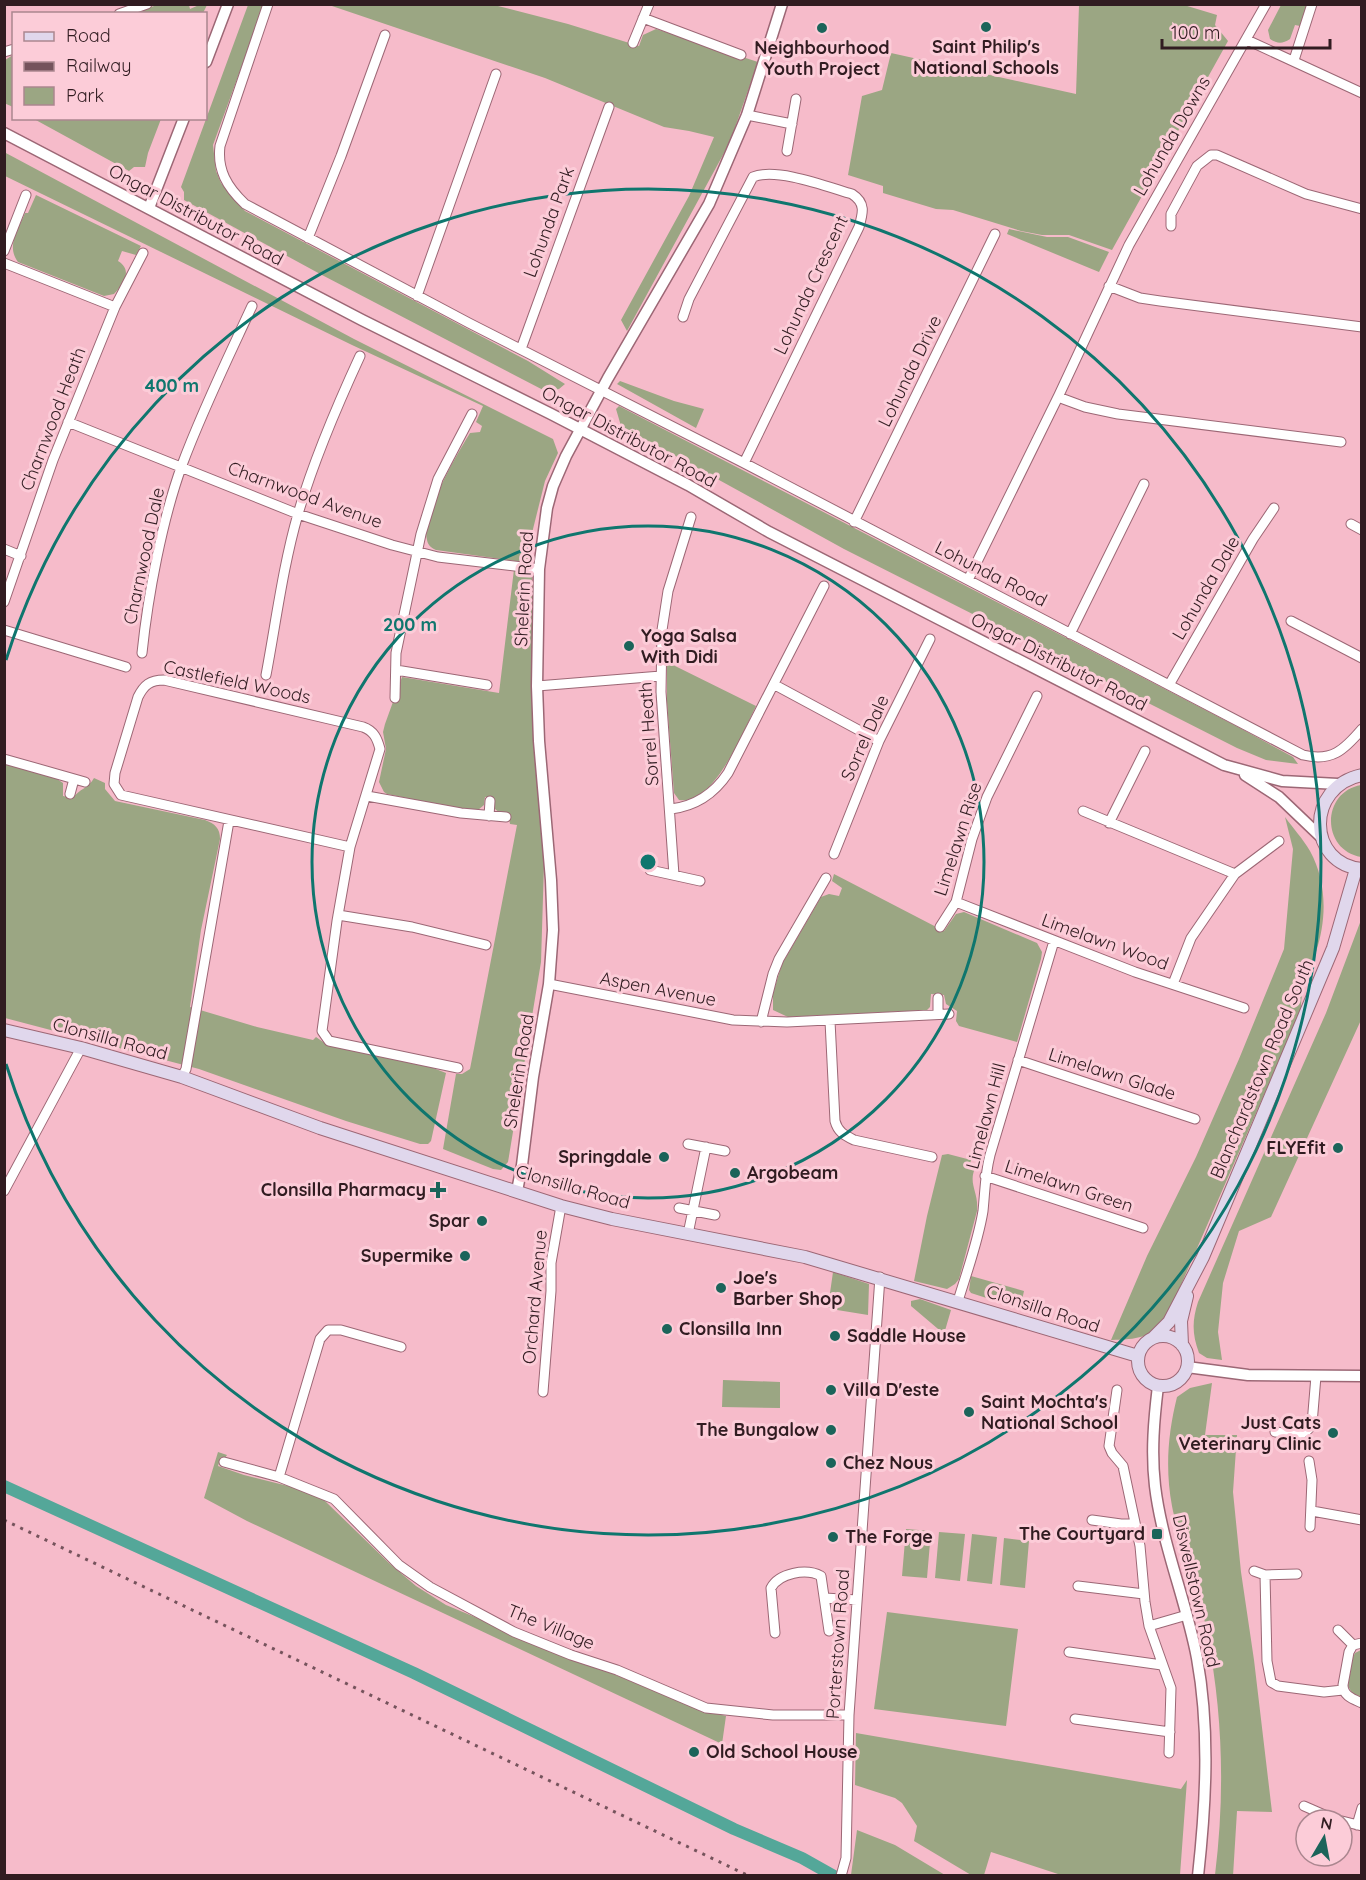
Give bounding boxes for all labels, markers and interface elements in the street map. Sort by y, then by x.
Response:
legend [12,12,207,120]
scale bar [1162,12,1330,50]
marker: Saint Philip's National Schools [979,20,993,34]
marker: Neighbourhood Youth Project [815,21,829,35]
text: 100 m [1171,21,1220,44]
text: Road [66,24,111,47]
place label: Saint Philip's National Schools [913,35,1059,79]
place label: Neighbourhood Youth Project [754,36,890,80]
text: Railway [66,54,132,77]
street label: Lohunda Downs [1128,72,1215,200]
text: Park [66,84,104,107]
street label: Ongar Distributor Road [105,159,288,270]
street label: Lohunda Park [518,163,579,280]
street label: Lohunda Crescent [768,212,853,358]
street label: Lohunda Drive [873,311,946,430]
street label: Charnwood Heath [15,344,90,494]
text: 400 m [145,374,199,397]
street label: Ongar Distributor Road [538,381,721,492]
street label: Charnwood Avenue [225,456,386,533]
street label: Charnwood Dale [118,485,169,626]
street label: Shelerin Road [509,531,538,647]
street label: Lohunda Dale [1167,532,1245,644]
street label: Lohunda Road [931,535,1051,612]
street label: Ongar Distributor Road [967,607,1151,716]
text: 200 m [383,613,437,636]
place label: Yoga Salsa With Didi [641,624,737,668]
marker: Yoga Salsa With Didi [622,639,636,653]
street label: Castlefield Woods [161,655,313,708]
street label: Sorrel Heath [633,681,664,787]
street label: Sorrel Dale [835,691,894,784]
street label: Limelawn Rise [928,779,987,899]
centre of rings [638,852,658,872]
street label: Limelawn Wood [1038,908,1172,975]
street label: Blanchardstown Road South [1205,956,1318,1182]
street label: Aspen Avenue [598,966,718,1011]
street label: Clonsilla Road [50,1012,170,1065]
street label: Shelerin Road [498,1012,539,1130]
street label: Limelawn Glade [1046,1042,1179,1105]
street label: Limelawn Hill [960,1060,1011,1171]
place label: FLYEfit [1266,1136,1326,1159]
marker: FLYEfit [1331,1141,1345,1155]
place label: Springdale [558,1145,652,1168]
marker: Springdale [657,1150,671,1164]
street label: Limelawn Green [1002,1154,1136,1217]
street label: Clonsilla Road [513,1159,633,1214]
place label: Argobeam [747,1161,838,1184]
marker: Argobeam [728,1166,742,1180]
place label: Clonsilla Pharmacy [261,1178,426,1201]
marker: Clonsilla Pharmacy [431,1183,445,1197]
place label: Spar [429,1209,470,1232]
marker: Spar [475,1214,489,1228]
street label: Orchard Avenue [517,1229,552,1365]
place label: Supermike [361,1244,453,1267]
marker: Supermike [458,1249,472,1263]
place label: Joe's Barber Shop [733,1266,843,1310]
street label: Clonsilla Road [983,1279,1103,1338]
marker: Joe's Barber Shop [714,1281,728,1295]
place label: Clonsilla Inn [679,1317,782,1340]
marker: Clonsilla Inn [660,1322,674,1336]
place label: Saddle House [847,1324,966,1347]
marker: Saddle House [828,1329,842,1343]
place label: Villa D'este [843,1378,939,1401]
marker: Villa D'este [824,1383,838,1397]
place label: Saint Mochta's National School [981,1390,1118,1434]
marker: Saint Mochta's National School [962,1405,976,1419]
place label: Just Cats Veterinary Clinic [1178,1411,1321,1455]
place label: The Bungalow [696,1418,819,1441]
marker: The Bungalow [824,1423,838,1437]
marker: Just Cats Veterinary Clinic [1326,1426,1340,1440]
place label: Chez Nous [843,1451,933,1474]
marker: Chez Nous [824,1456,838,1470]
street label: Diswellstown Road [1168,1512,1225,1670]
place label: The Courtyard [1019,1522,1145,1545]
place label: The Forge [845,1525,933,1548]
marker: The Courtyard [1150,1527,1164,1541]
marker: The Forge [826,1530,840,1544]
street label: Porterstown Road [821,1568,854,1720]
street label: The Village [504,1599,598,1654]
place label: Old School House [706,1740,858,1763]
marker: Old School House [687,1745,701,1759]
north arrow [1294,1808,1354,1868]
text: N [1319,1812,1334,1834]

